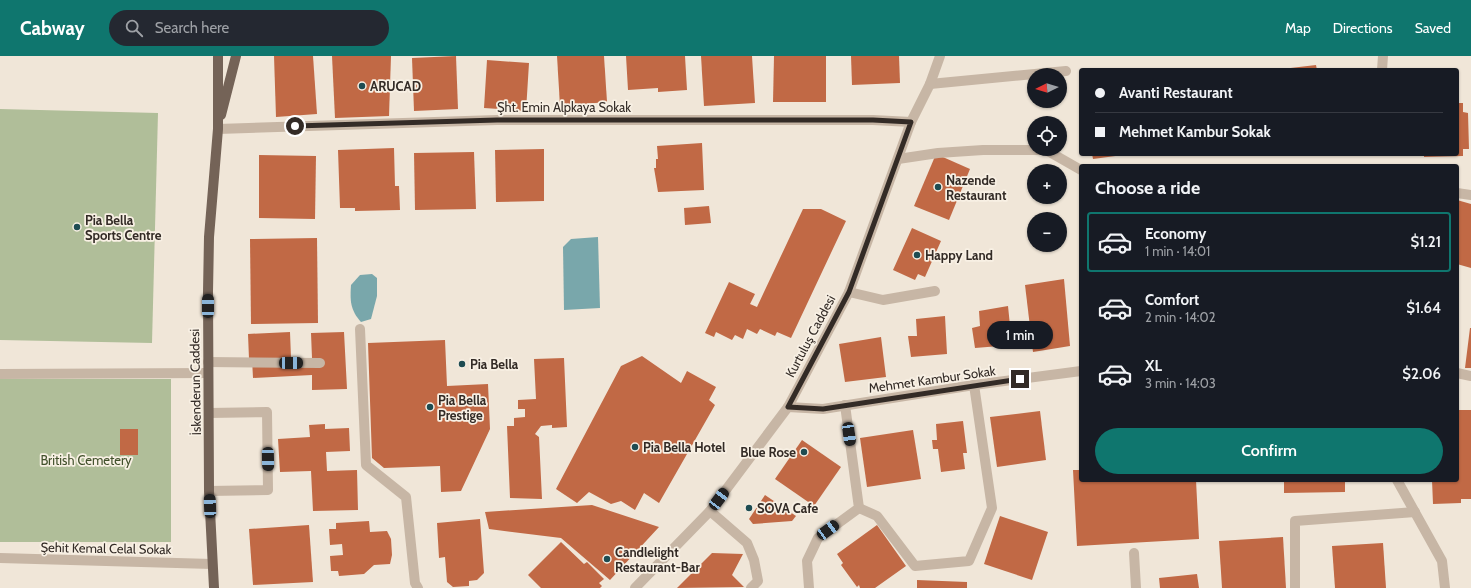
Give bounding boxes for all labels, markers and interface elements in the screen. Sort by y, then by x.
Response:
search box [109,10,389,46]
text: Cabway [20,17,85,40]
icon: search [123,17,145,39]
text: Search here [155,19,229,37]
text: Map [1285,19,1311,37]
text: Directions [1333,19,1393,37]
text: Saved [1415,19,1451,37]
north arrow [1027,68,1067,108]
map controls [1027,68,1067,252]
place label: ARUCAD [370,78,421,94]
marker: ARUCAD [357,81,367,91]
text: Avanti Restaurant [1119,84,1233,102]
street label: Şht. Emin Alpkaya Sokak [497,99,631,115]
button: locate [1027,116,1067,156]
route start [286,117,304,135]
text: Mehmet Kambur Sokak [1119,123,1271,141]
button: + [1027,164,1067,204]
place label: Nazende Restaurant [946,172,1007,203]
text: Choose a ride [1095,177,1200,199]
marker: Nazende Restaurant [933,182,943,192]
place label: Pia Bella Sports Centre [85,212,162,243]
button: − [1027,212,1067,252]
marker: Pia Bella Sports Centre [72,222,82,232]
icon: car [1097,224,1133,260]
text: Economy [1145,225,1206,243]
text: $1.21 [1411,233,1441,251]
text: 1 min · 14:01 [1145,243,1210,259]
place label: Happy Land [925,247,993,263]
marker: Happy Land [912,250,922,260]
icon: car [1097,290,1133,326]
text: Comfort [1145,291,1199,309]
street label: Kurtuluş Caddesi [782,292,838,380]
car [202,294,214,318]
text: $1.64 [1406,299,1441,317]
text: 2 min · 14:02 [1145,309,1215,325]
callout: 1 min [987,321,1053,349]
text: 1 min [1005,327,1035,343]
street label: İskenderun Caddesi [186,329,204,435]
place label: Pia Bella [470,356,519,372]
icon: car [1097,356,1133,392]
car [279,357,303,369]
text: XL [1145,357,1162,375]
marker: Pia Bella [457,359,467,369]
street label: Mehmet Kambur Sokak [867,362,997,396]
text: $2.06 [1402,365,1441,383]
route end [1011,370,1029,388]
text: 3 min · 14:03 [1145,375,1216,391]
place label: Pia Bella Prestige [438,392,487,423]
marker: Pia Bella Prestige [425,402,435,412]
car [841,421,857,447]
button: Confirm [1095,428,1443,474]
place label: Pia Bella Hotel [643,439,726,455]
marker: Pia Bella Hotel [630,442,640,452]
place label: Blue Rose [740,444,796,460]
car [262,447,274,471]
marker: Blue Rose [799,447,809,457]
park label: British Cemetery [40,452,132,468]
car [707,486,731,512]
car [204,494,216,518]
place label: SOVA Cafe [757,500,818,516]
marker: SOVA Cafe [744,503,754,513]
car [815,518,841,542]
street label: Şehit Kemal Celal Sokak [40,539,172,557]
place label: Candlelight Restaurant-Bar [615,544,700,575]
marker: Candlelight Restaurant-Bar [602,554,612,564]

